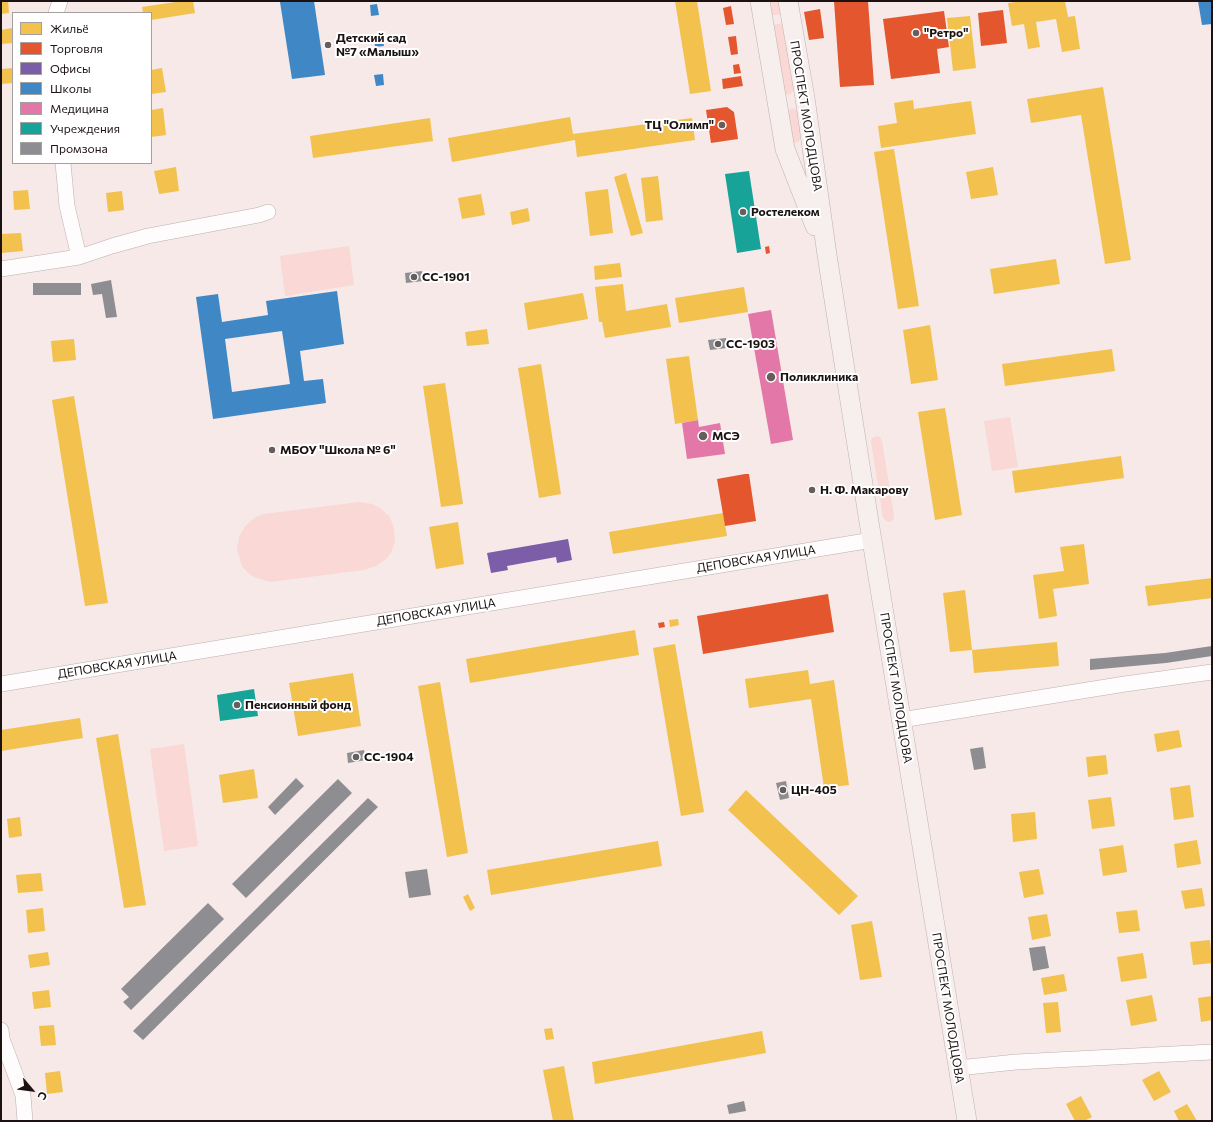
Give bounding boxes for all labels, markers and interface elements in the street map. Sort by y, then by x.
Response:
legend [12,12,152,164]
text: Жильё [50,21,89,35]
place label: "Ретро" [924,26,968,40]
marker: "Ретро" [911,28,921,38]
place label: Детский сад №7 «Малыш» [336,31,419,59]
marker: Детский сад №7 «Малыш» [323,40,333,50]
street label: ПРОСПЕКТ МОЛОДЦОВА [787,40,825,192]
text: Торговля [50,41,103,55]
text: Офисы [50,61,91,75]
text: Школы [50,81,91,95]
text: Медицина [50,101,109,115]
place label: ТЦ "Олимп" [644,118,714,132]
marker: ТЦ "Олимп" [717,120,727,130]
text: Учреждения [50,121,120,135]
text: Промзона [50,141,108,155]
place label: Ростелеком [751,205,820,219]
marker: Ростелеком [738,207,748,217]
place label: СС-1901 [422,270,470,284]
marker: СС-1901 [409,272,419,282]
place label: СС-1903 [726,337,775,351]
marker: СС-1903 [713,339,723,349]
place label: Поликлиника [780,370,858,384]
marker: Поликлиника [765,371,777,383]
place label: МСЭ [712,429,740,443]
marker: МСЭ [697,430,709,442]
place label: МБОУ "Школа № 6" [280,443,396,457]
marker: МБОУ "Школа № 6" [267,445,277,455]
place label: Н. Ф. Макарову [820,483,908,497]
marker: Н. Ф. Макарову [807,485,817,495]
street label: ДЕПОВСКАЯ УЛИЦА [695,542,817,576]
street label: ДЕПОВСКАЯ УЛИЦА [375,595,497,629]
street label: ПРОСПЕКТ МОЛОДЦОВА [877,612,915,764]
street label: ДЕПОВСКАЯ УЛИЦА [56,648,178,682]
place label: Пенсионный фонд [245,698,351,712]
marker: Пенсионный фонд [232,700,242,710]
place label: СС-1904 [364,750,414,764]
marker: СС-1904 [351,752,361,762]
place label: ЦН-405 [791,783,837,797]
marker: ЦН-405 [778,785,788,795]
street label: ПРОСПЕКТ МОЛОДЦОВА [929,932,967,1084]
north arrow [12,1070,52,1110]
text: С [36,1089,51,1102]

